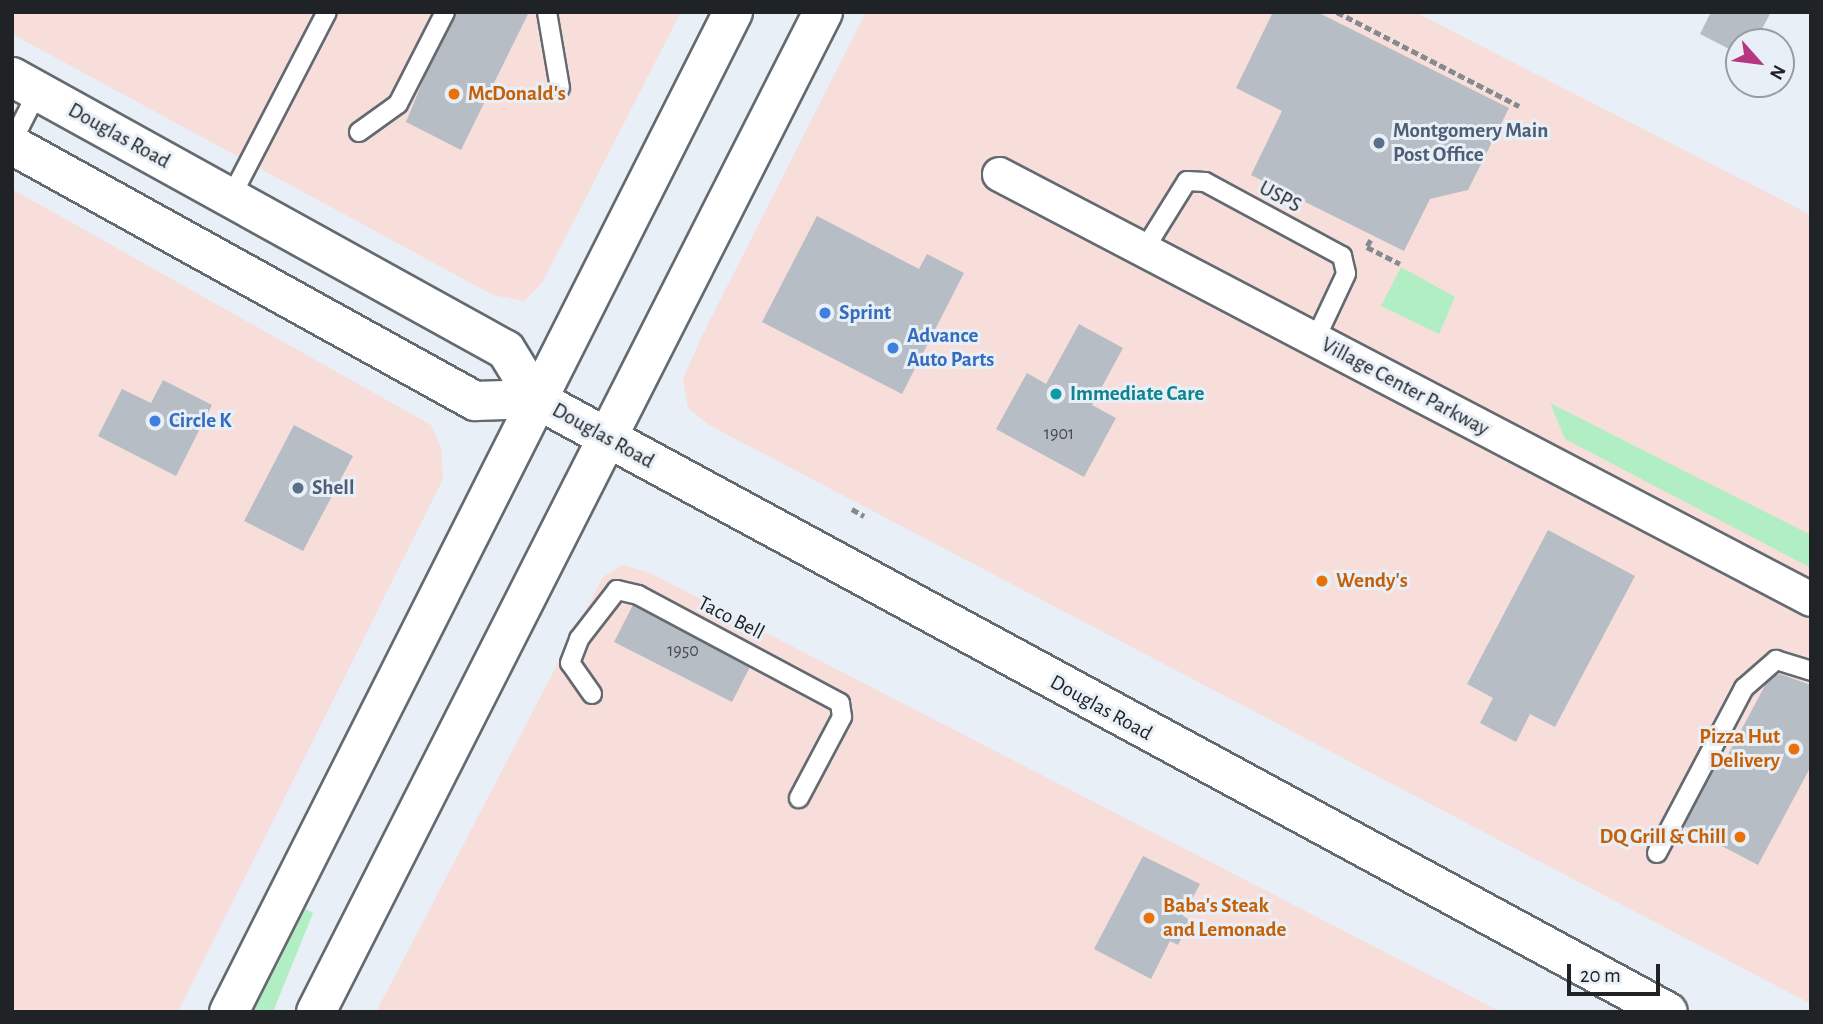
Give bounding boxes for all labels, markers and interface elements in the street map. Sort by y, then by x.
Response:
north arrow [1725,28,1795,98]
text: N [1766,62,1789,82]
place label: McDonald's [468,81,566,107]
marker: McDonald's [446,86,462,102]
street label: Douglas Road [64,98,174,174]
place label: Montgomery Main Post Office [1393,118,1548,168]
marker: Montgomery Main Post Office [1371,135,1387,151]
street label: USPS [1255,176,1305,218]
place label: Sprint [839,300,891,326]
marker: Sprint [817,305,833,321]
place label: Advance Auto Parts [907,323,994,373]
street label: Village Center Parkway [1317,332,1493,442]
marker: Advance Auto Parts [885,340,901,356]
place label: Immediate Care [1070,381,1204,407]
marker: Immediate Care [1048,386,1064,402]
street label: Douglas Road [548,398,658,474]
place label: Circle K [169,408,232,434]
marker: Circle K [147,413,163,429]
house number: 1901 [1044,423,1074,445]
place label: Shell [312,475,354,501]
marker: Shell [290,480,306,496]
place label: Wendy's [1336,568,1408,594]
marker: Wendy's [1314,573,1330,589]
street label: Taco Bell [693,591,769,645]
house number: 1950 [667,640,699,662]
street label: Douglas Road [1046,670,1156,746]
place label: Pizza Hut Delivery [1699,724,1780,774]
marker: Pizza Hut Delivery [1786,741,1802,757]
place label: DQ Grill & Chill [1600,824,1726,850]
marker: DQ Grill & Chill [1732,829,1748,845]
place label: Baba's Steak and Lemonade [1163,893,1287,943]
marker: Baba's Steak and Lemonade [1141,910,1157,926]
scale bar [1571,950,1664,994]
text: 20 m [1580,965,1621,986]

